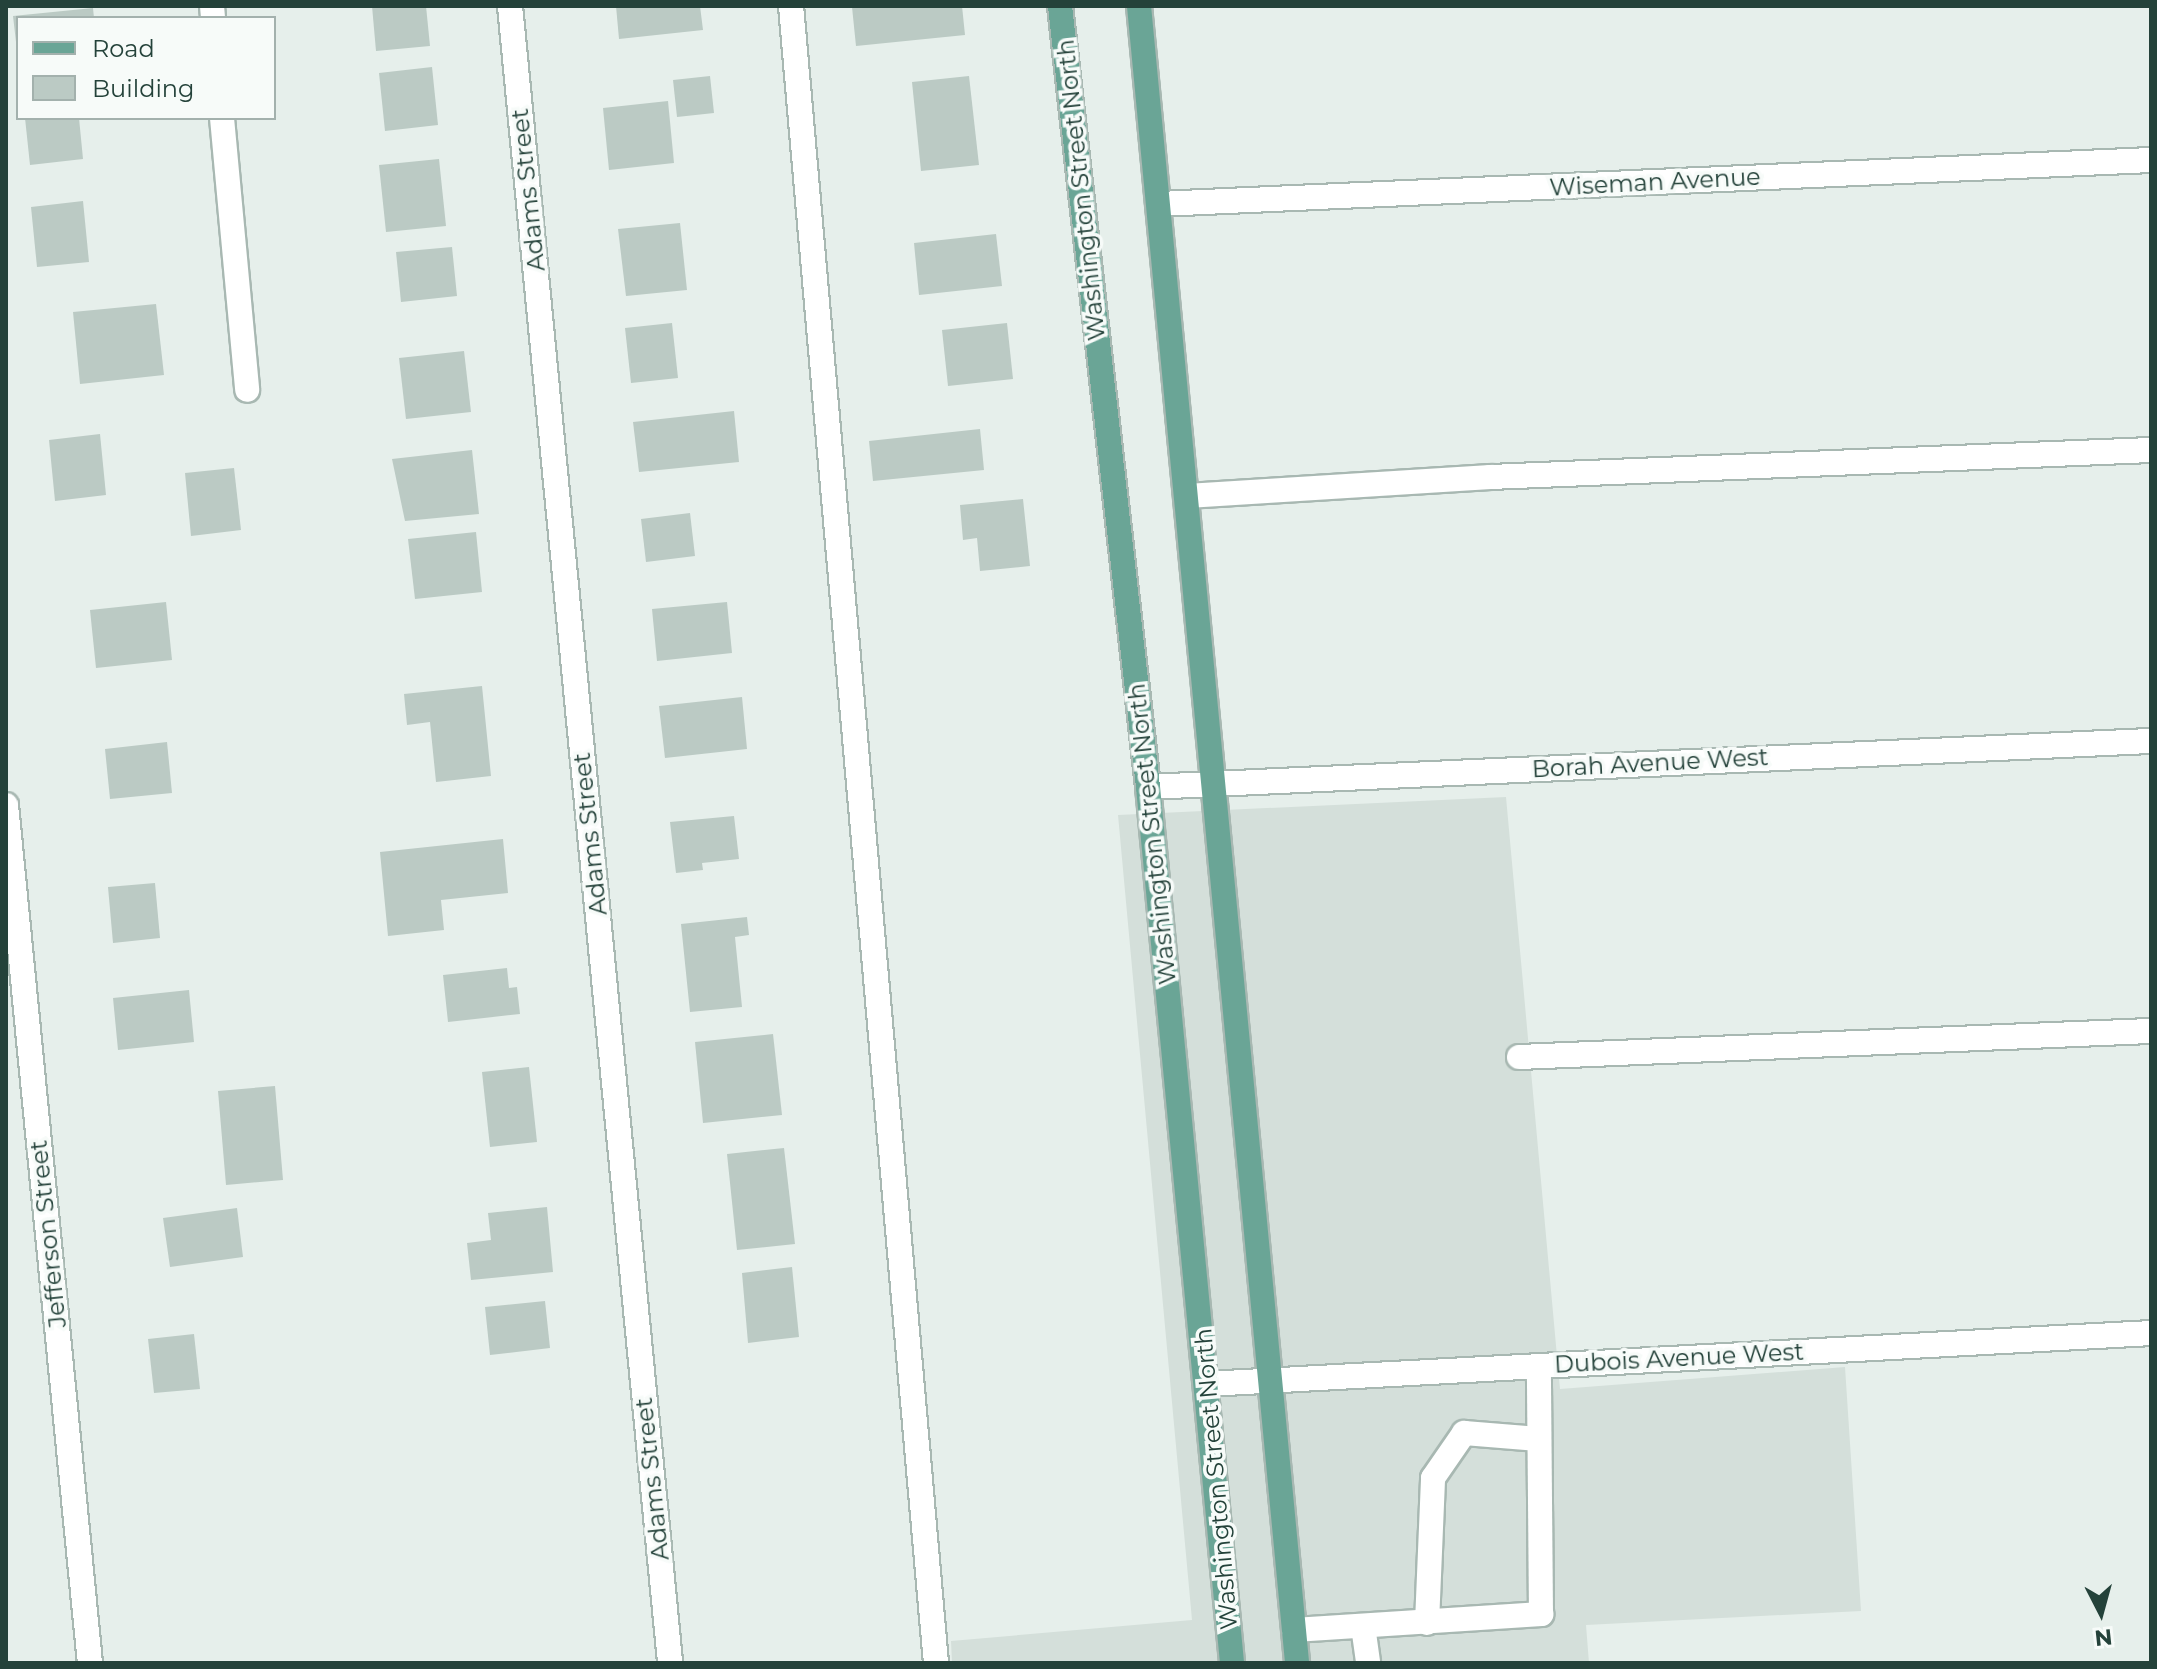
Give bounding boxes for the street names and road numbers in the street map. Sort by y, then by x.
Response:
street label: Washington Street North [1051,38,1111,342]
street label: Adams Street [505,107,551,273]
street label: Wiseman Avenue [1549,162,1761,202]
street label: Washington Street North [1122,682,1182,986]
street label: Borah Avenue West [1531,742,1769,784]
street label: Adams Street [567,751,613,917]
street label: Jefferson Street [24,1139,72,1329]
street label: Washington Street North [1188,1327,1244,1631]
street label: Dubois Avenue West [1553,1337,1805,1379]
street label: Adams Street [629,1396,675,1562]

